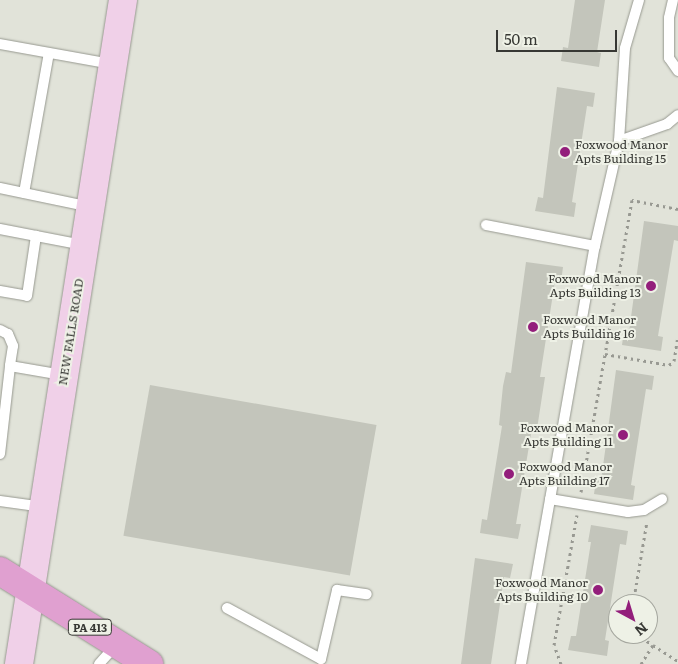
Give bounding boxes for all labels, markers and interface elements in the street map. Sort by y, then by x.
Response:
scale bar [498,20,619,52]
text: 50 m [504,27,538,50]
place label: Foxwood Manor Apts Building 15 [575,138,668,166]
marker: Foxwood Manor Apts Building 15 [559,146,571,158]
place label: Foxwood Manor Apts Building 13 [548,272,641,300]
street label: NEW FALLS ROAD [55,278,87,386]
marker: Foxwood Manor Apts Building 13 [645,280,657,292]
place label: Foxwood Manor Apts Building 16 [543,313,636,341]
marker: Foxwood Manor Apts Building 16 [527,321,539,333]
place label: Foxwood Manor Apts Building 11 [520,421,613,449]
marker: Foxwood Manor Apts Building 11 [617,429,629,441]
place label: Foxwood Manor Apts Building 17 [519,460,612,488]
marker: Foxwood Manor Apts Building 17 [503,468,515,480]
place label: Foxwood Manor Apts Building 10 [495,576,588,604]
marker: Foxwood Manor Apts Building 10 [592,584,604,596]
north arrow [608,594,658,644]
road number: PA 413 [68,618,112,636]
text: N [631,618,653,641]

